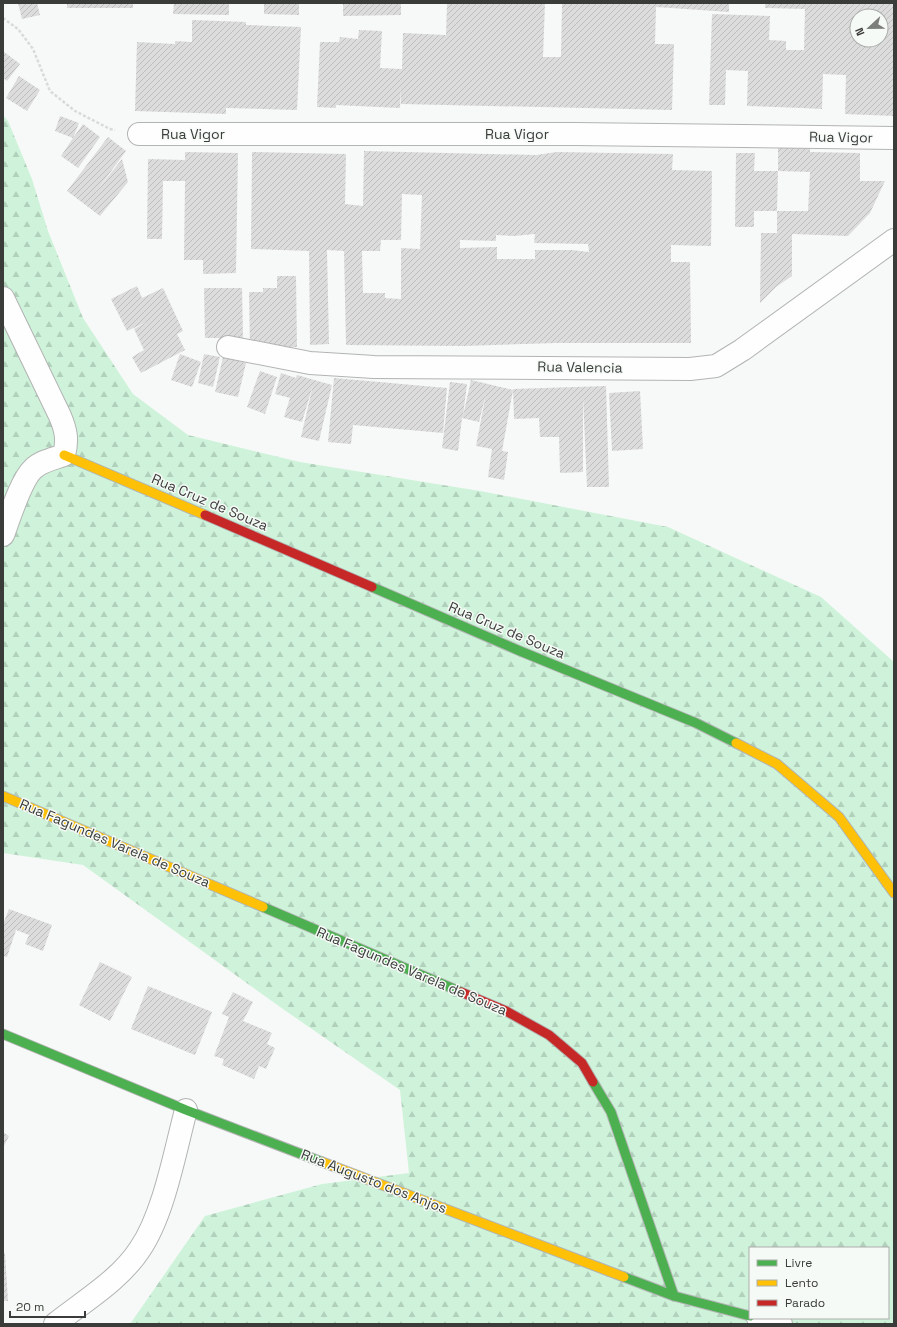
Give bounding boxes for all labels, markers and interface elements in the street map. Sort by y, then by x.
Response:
north arrow [849,8,889,48]
text: N [852,26,868,38]
street label: Rua Vigor [161,125,225,143]
street label: Rua Vigor [485,125,549,143]
street label: Rua Vigor [809,127,873,147]
street label: Rua Valencia [537,357,623,377]
street label: Rua Cruz de Souza [149,469,271,535]
street label: Rua Cruz de Souza [446,597,568,663]
street label: Rua Fagundes Varela de Souza [17,795,213,891]
street label: Rua Fagundes Varela de Souza [314,923,510,1019]
street label: Rua Augusto dos Anjos [299,1145,449,1217]
legend [749,1247,889,1319]
text: Livre [785,1255,812,1271]
text: Lento [785,1275,819,1291]
scale bar [10,1293,85,1319]
text: Parado [785,1295,825,1311]
text: 20 m [16,1299,44,1315]

